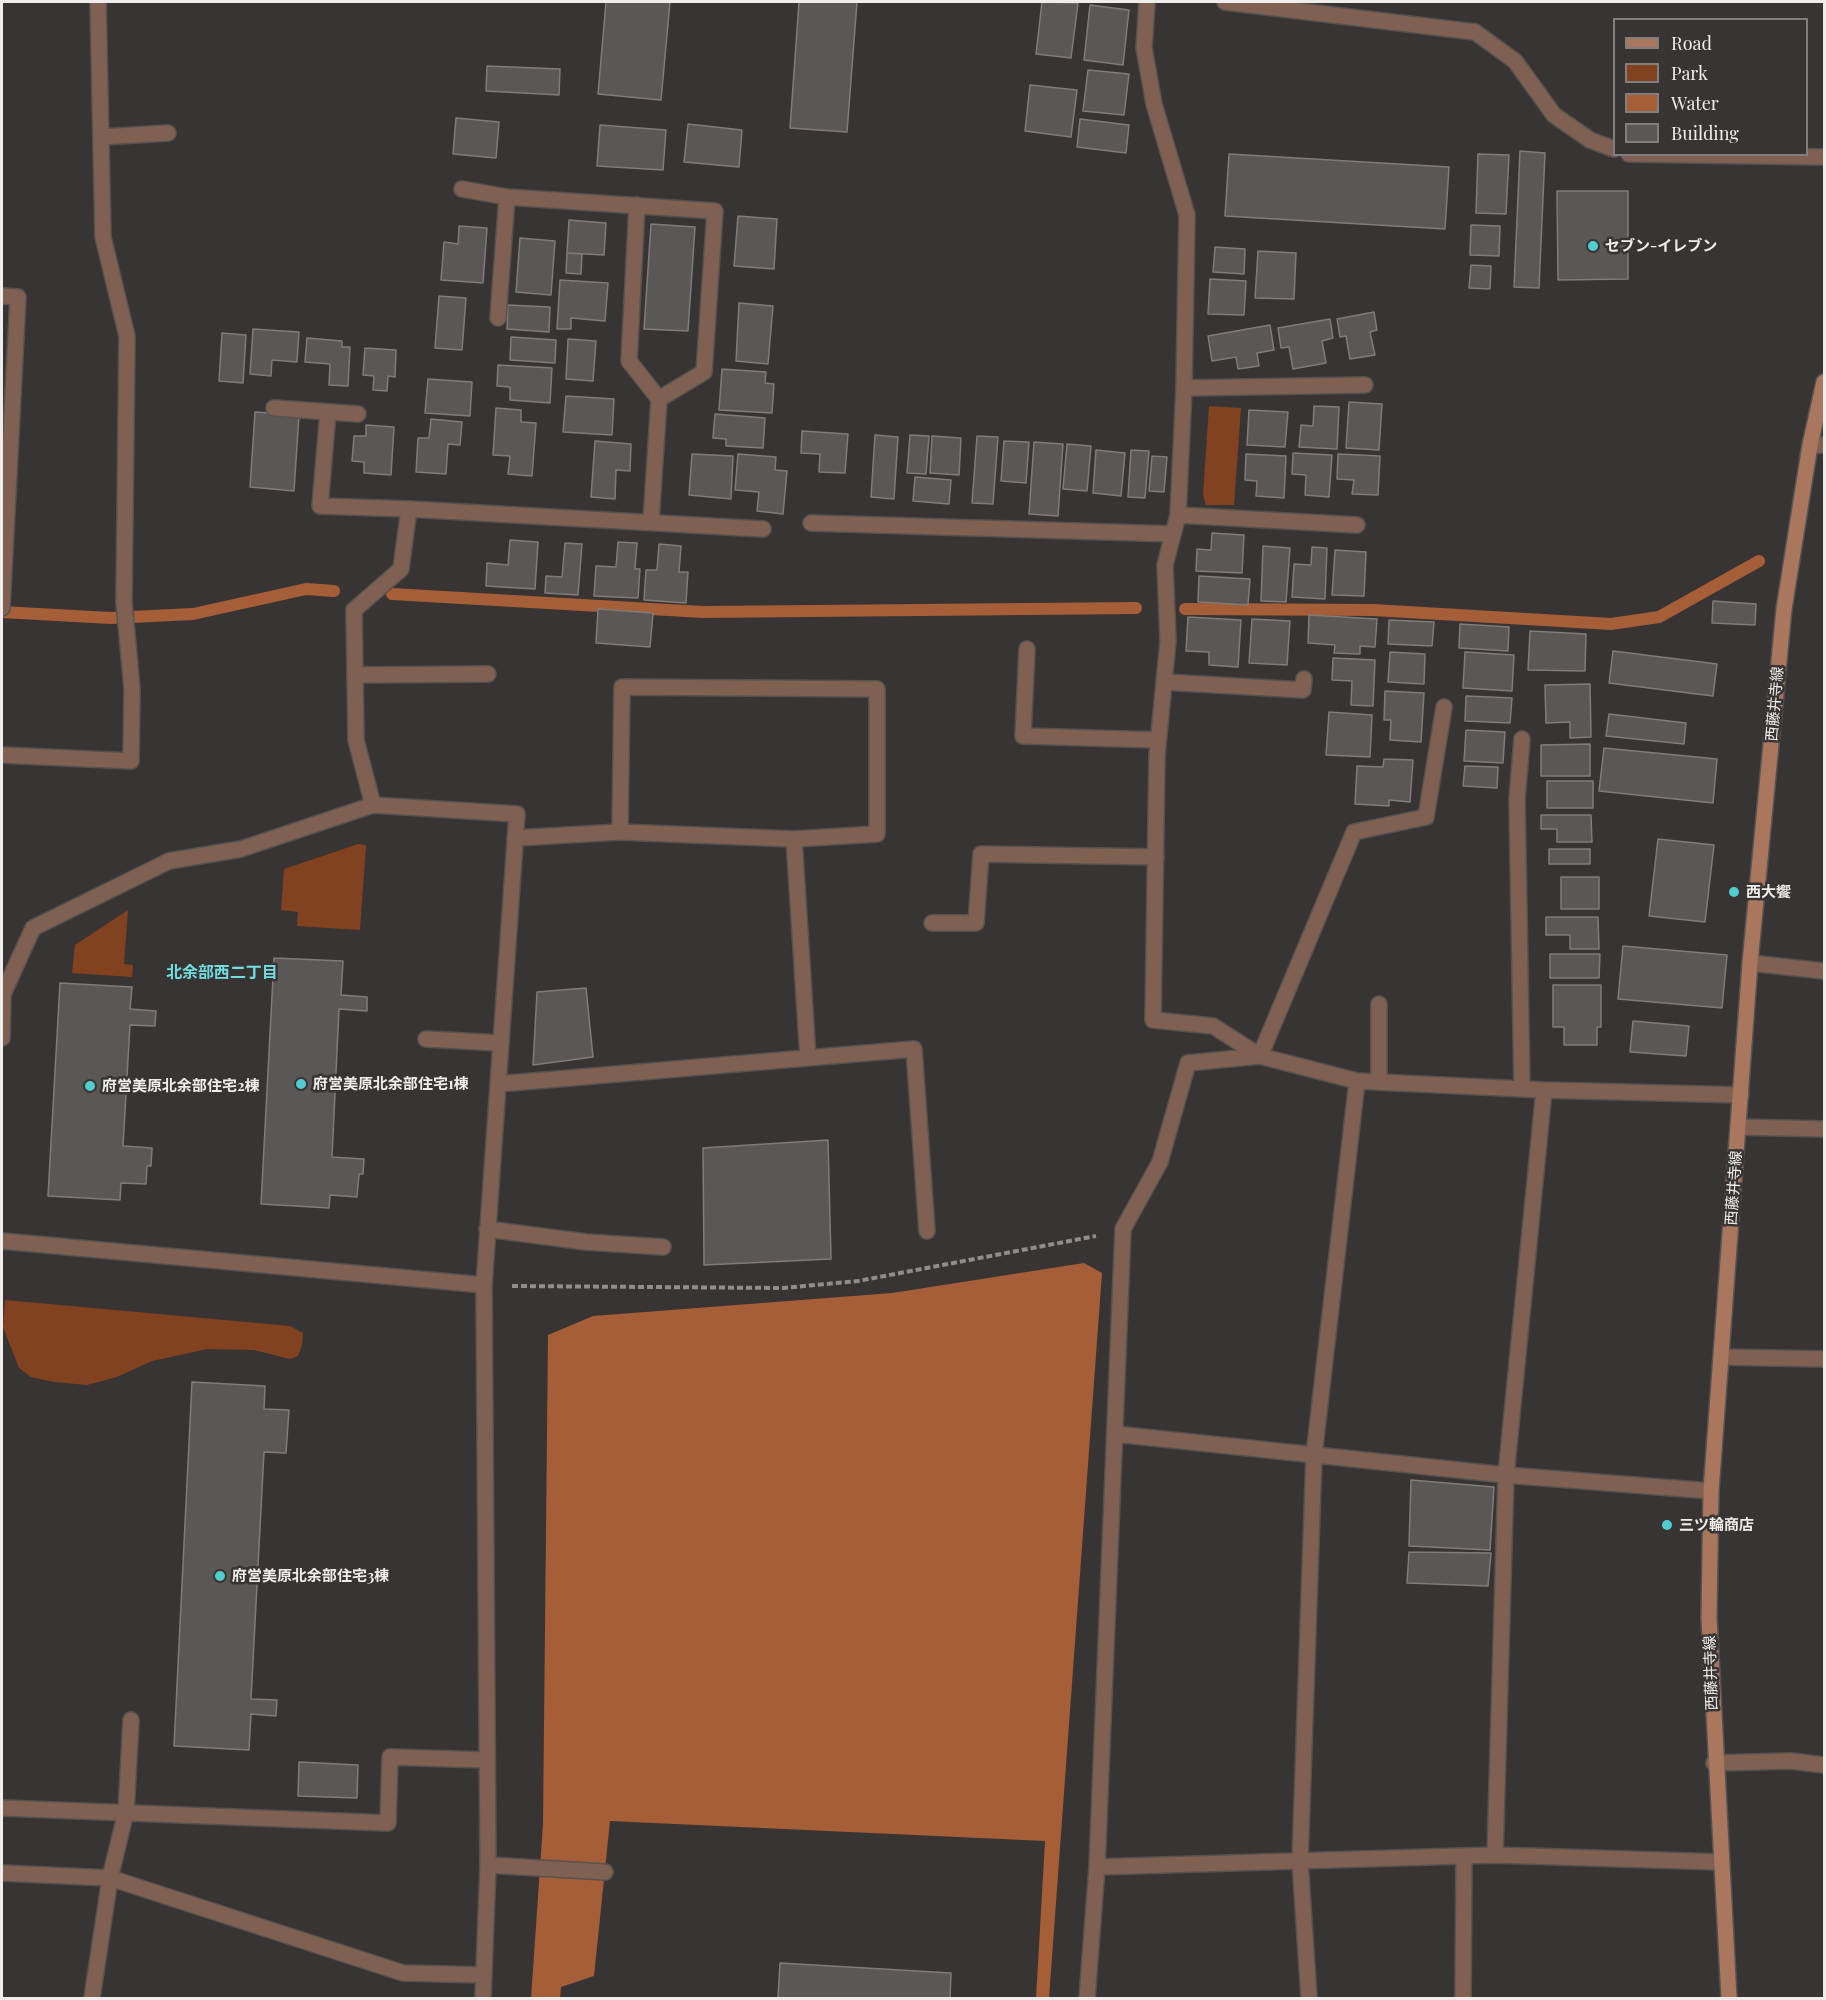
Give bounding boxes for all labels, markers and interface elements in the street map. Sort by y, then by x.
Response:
legend [1613,18,1808,156]
text: Road [1671,31,1712,55]
text: Park [1671,61,1708,85]
text: Water [1671,91,1719,115]
text: Building [1671,121,1739,145]
place label: セブン-イレブン [1605,237,1717,255]
marker: セブン-イレブン [1586,239,1600,253]
street label: 西藤井寺線 [1763,666,1787,742]
place label: 西大饗 [1746,883,1791,901]
marker: 西大饗 [1727,885,1741,899]
district label: 北余部西二丁目 [166,963,278,983]
place label: 府営美原北余部住宅1棟 [313,1075,469,1093]
place label: 府営美原北余部住宅2棟 [102,1077,260,1095]
marker: 府営美原北余部住宅1棟 [294,1077,308,1091]
marker: 府営美原北余部住宅2棟 [83,1079,97,1093]
street label: 西藤井寺線 [1722,1150,1746,1226]
place label: 三ツ輪商店 [1679,1516,1754,1534]
marker: 三ツ輪商店 [1660,1518,1674,1532]
place label: 府営美原北余部住宅3棟 [232,1567,389,1585]
marker: 府営美原北余部住宅3棟 [213,1569,227,1583]
street label: 西藤井寺線 [1701,1635,1721,1711]

